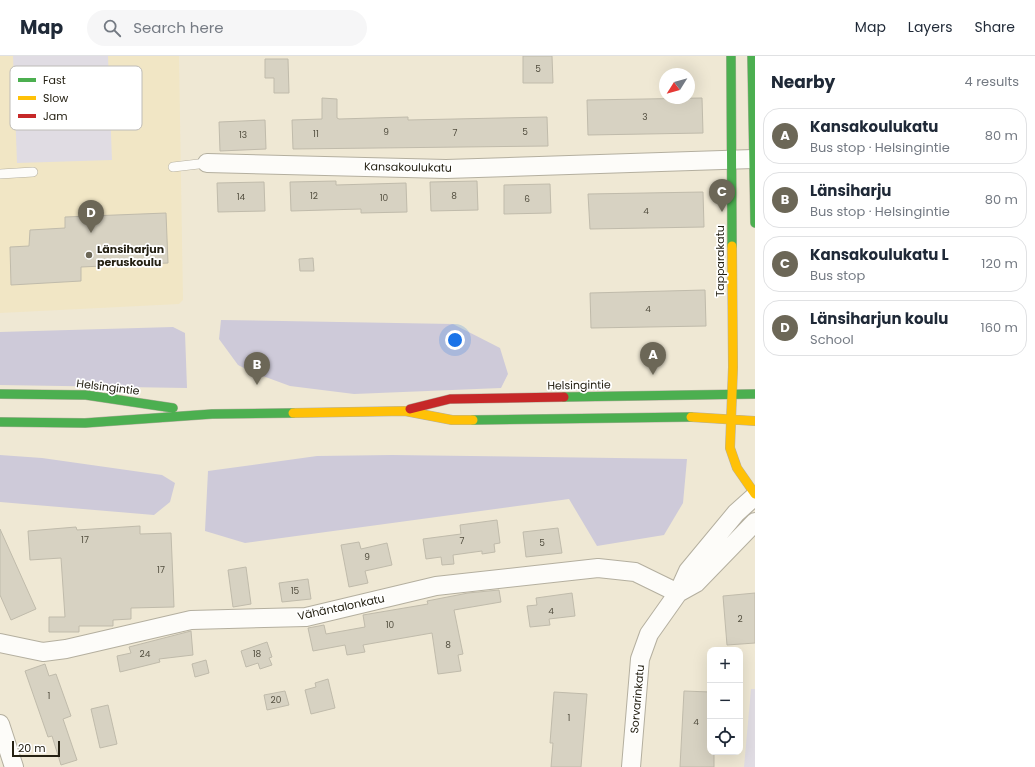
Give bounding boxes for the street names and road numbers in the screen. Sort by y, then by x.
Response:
street label: Kansakoulukatu [364,158,452,176]
street label: Tapparakatu [712,225,728,297]
street label: Helsingintie [76,375,141,399]
street label: Helsingintie [547,376,611,394]
street label: Vähäntalonkatu [296,590,386,624]
street label: Sorvarinkatu [626,664,648,734]

